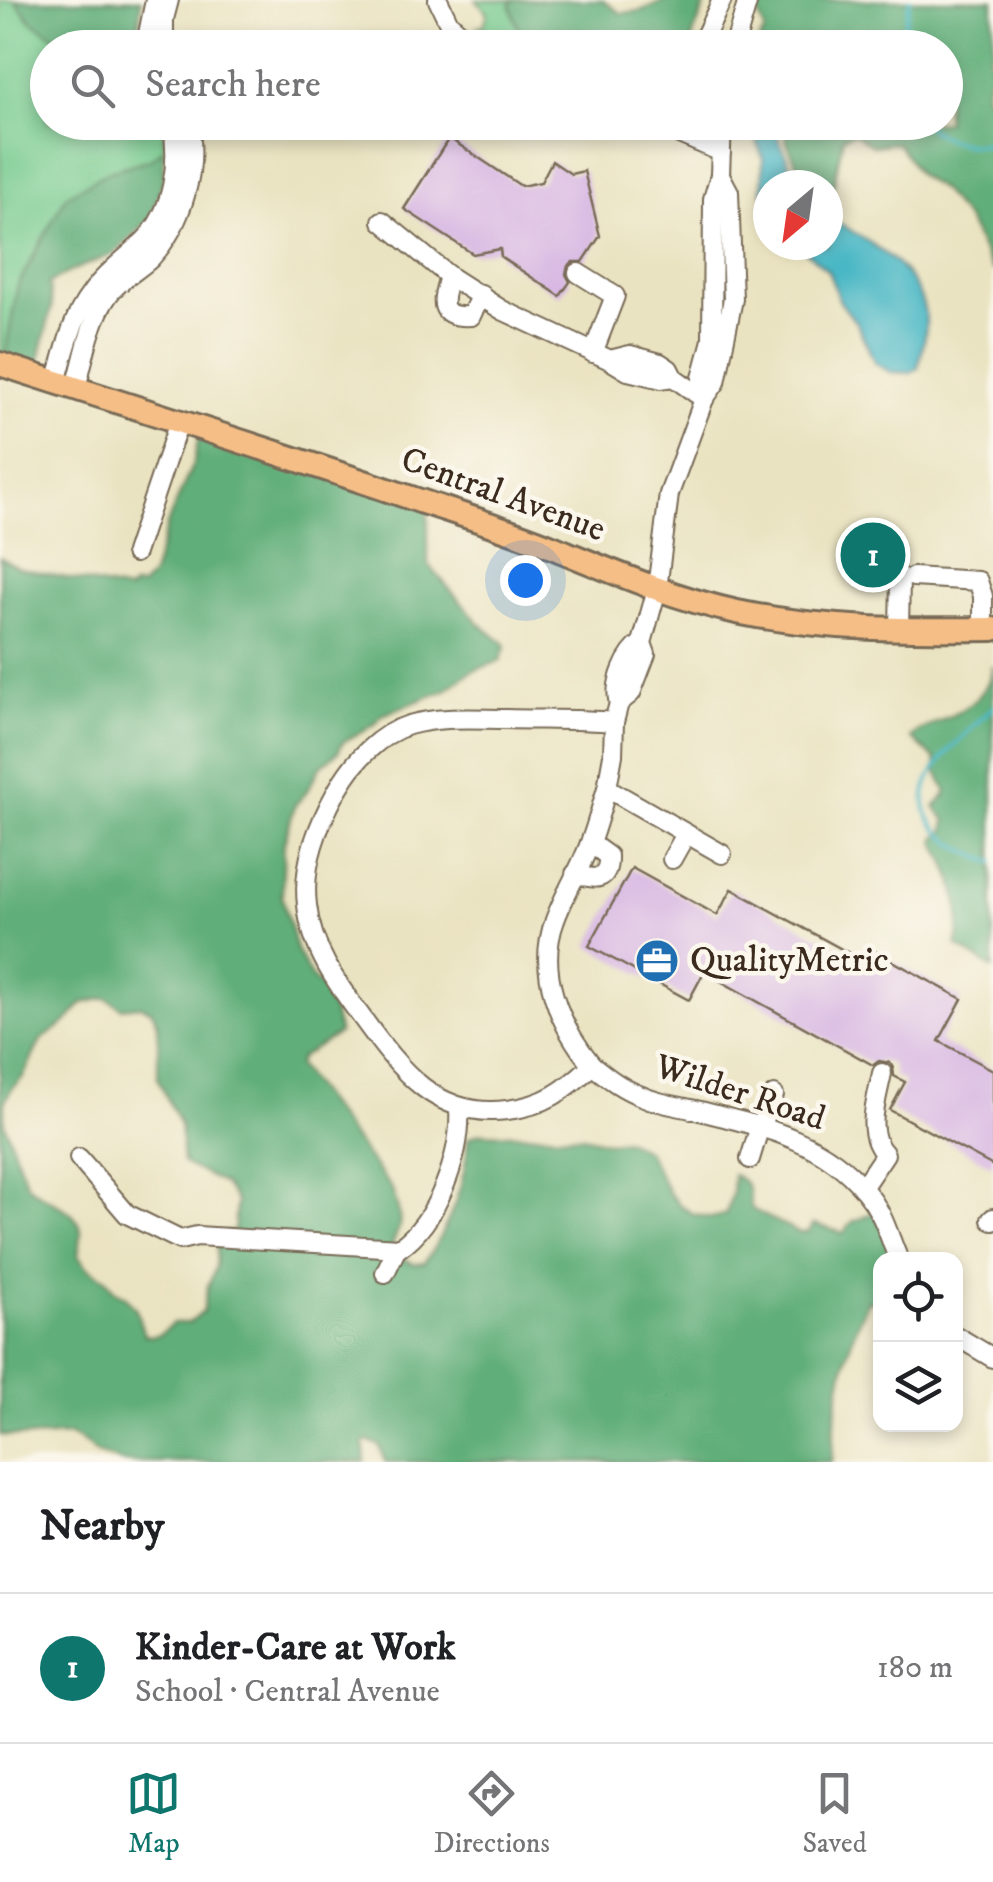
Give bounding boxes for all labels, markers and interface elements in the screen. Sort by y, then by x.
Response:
search box [30,30,963,140]
icon: search [65,58,120,113]
text: Search here [145,61,321,109]
north arrow [753,170,843,260]
street label: Central Avenue [395,438,611,552]
pin: 1 [840,518,906,592]
your location [500,555,551,606]
office icon: QualityMetric [634,938,680,984]
place label: QualityMetric [690,939,889,983]
street label: Wilder Road [648,1044,831,1141]
map controls [873,1252,963,1432]
button: locate [873,1252,963,1342]
button: layers [873,1342,963,1432]
text: Nearby [40,1501,164,1553]
text: Kinder-Care at Work [135,1624,455,1672]
text: 1 [67,1648,78,1688]
text: 180 m [877,1648,953,1688]
text: School · Central Avenue [135,1672,440,1712]
tab: Map [126,1766,181,1861]
tab: Directions [434,1766,550,1861]
tab: Saved [802,1766,867,1861]

